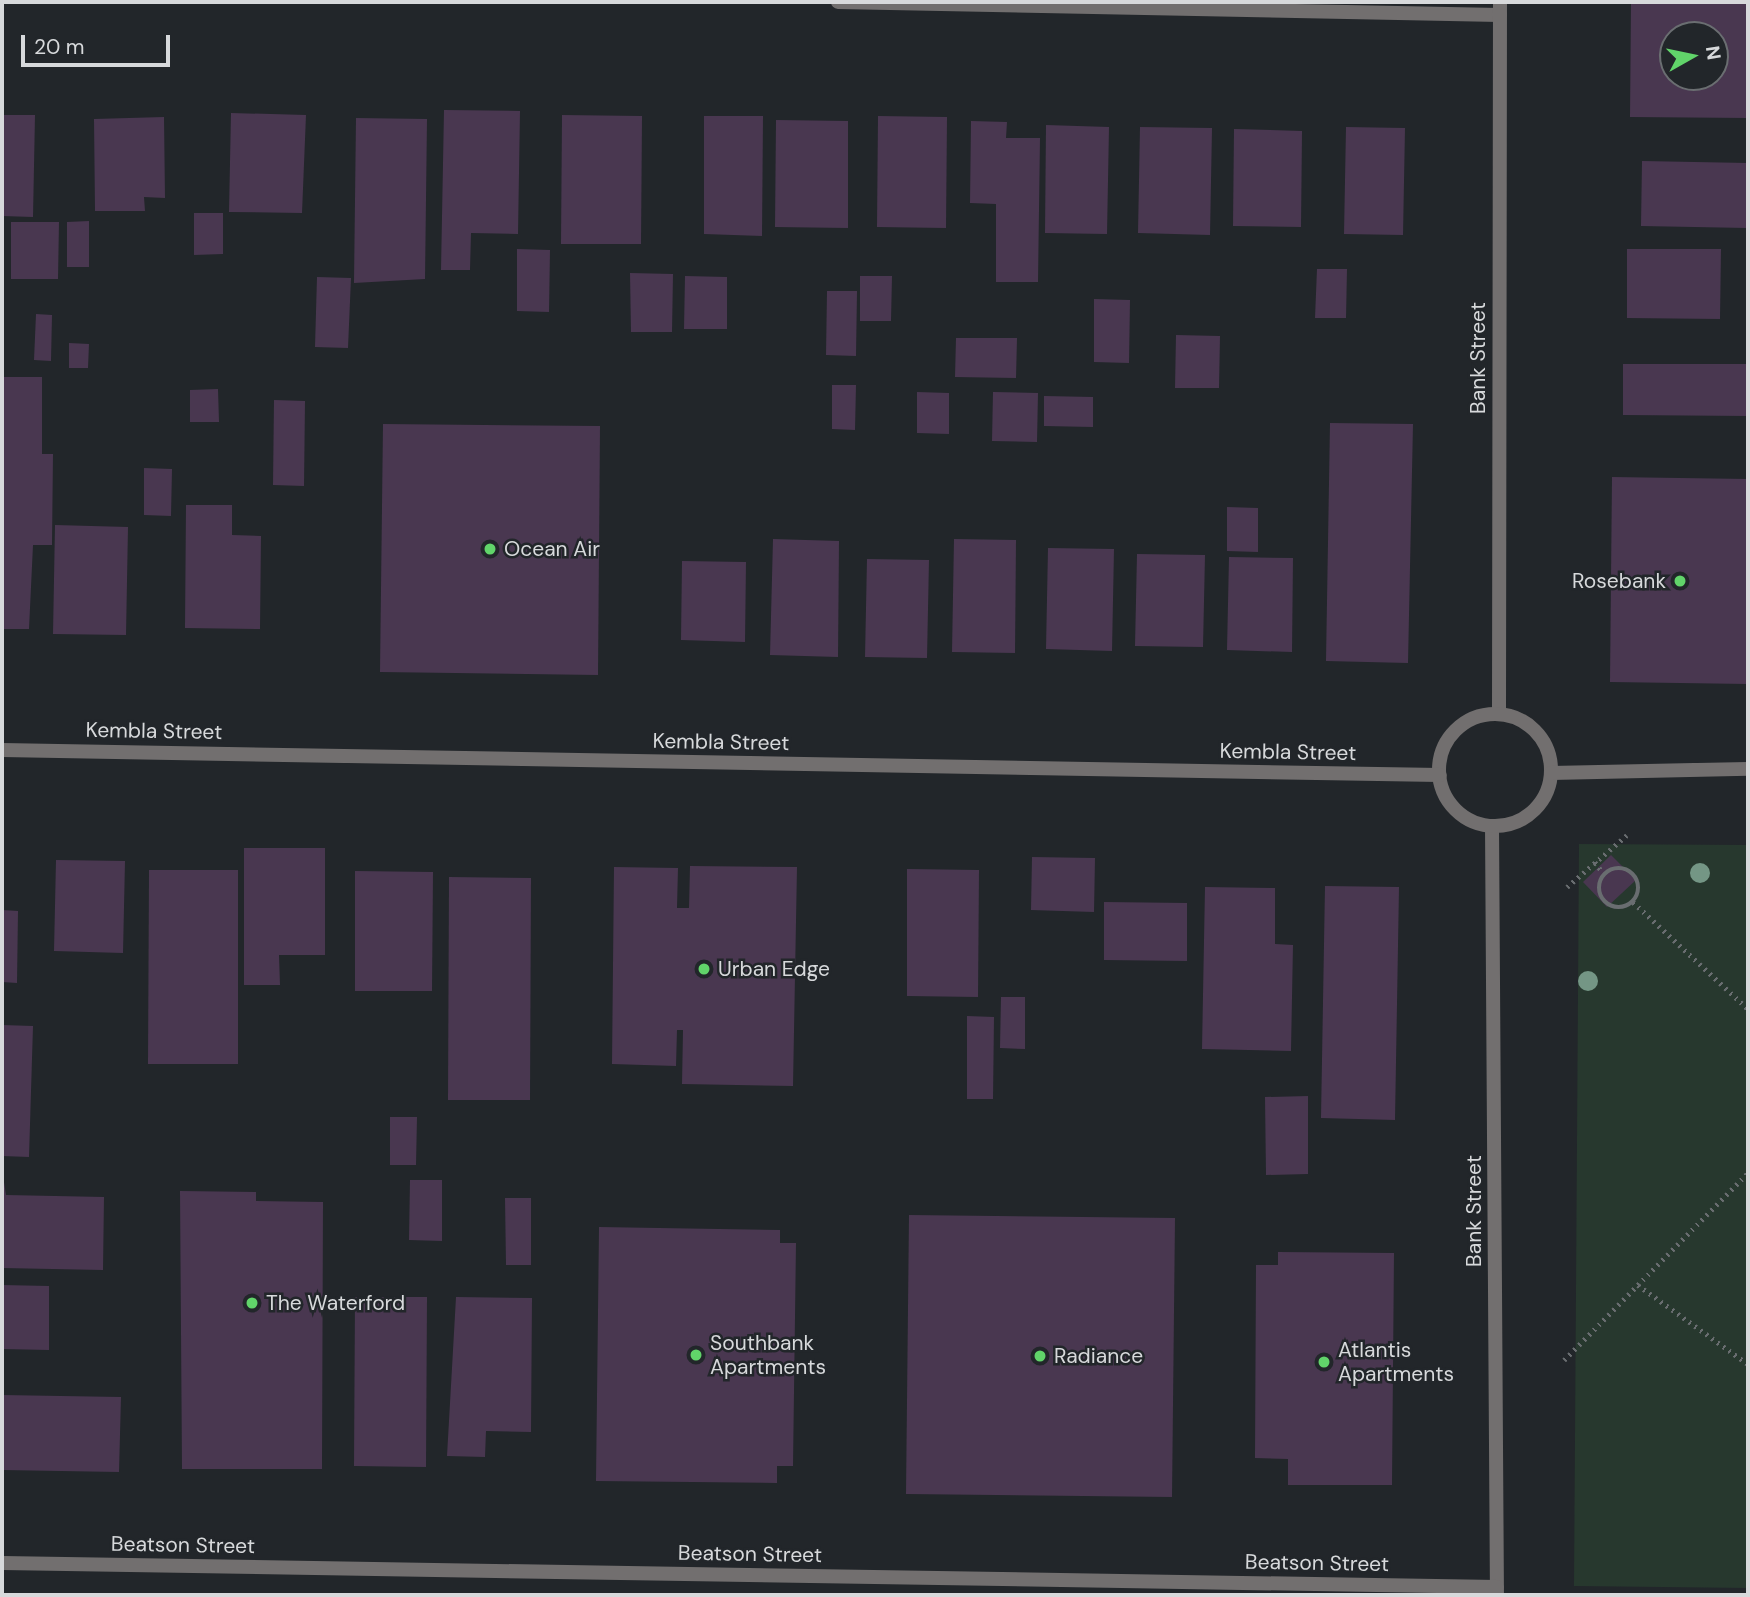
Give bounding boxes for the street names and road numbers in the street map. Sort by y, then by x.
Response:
street label: Bank Street [1465,302,1491,414]
street label: Kembla Street [86,717,222,745]
street label: Kembla Street [653,728,789,756]
street label: Kembla Street [1220,738,1356,766]
street label: Bank Street [1461,1155,1487,1267]
street label: Beatson Street [111,1531,255,1559]
street label: Beatson Street [678,1540,822,1568]
street label: Beatson Street [1245,1549,1389,1577]

